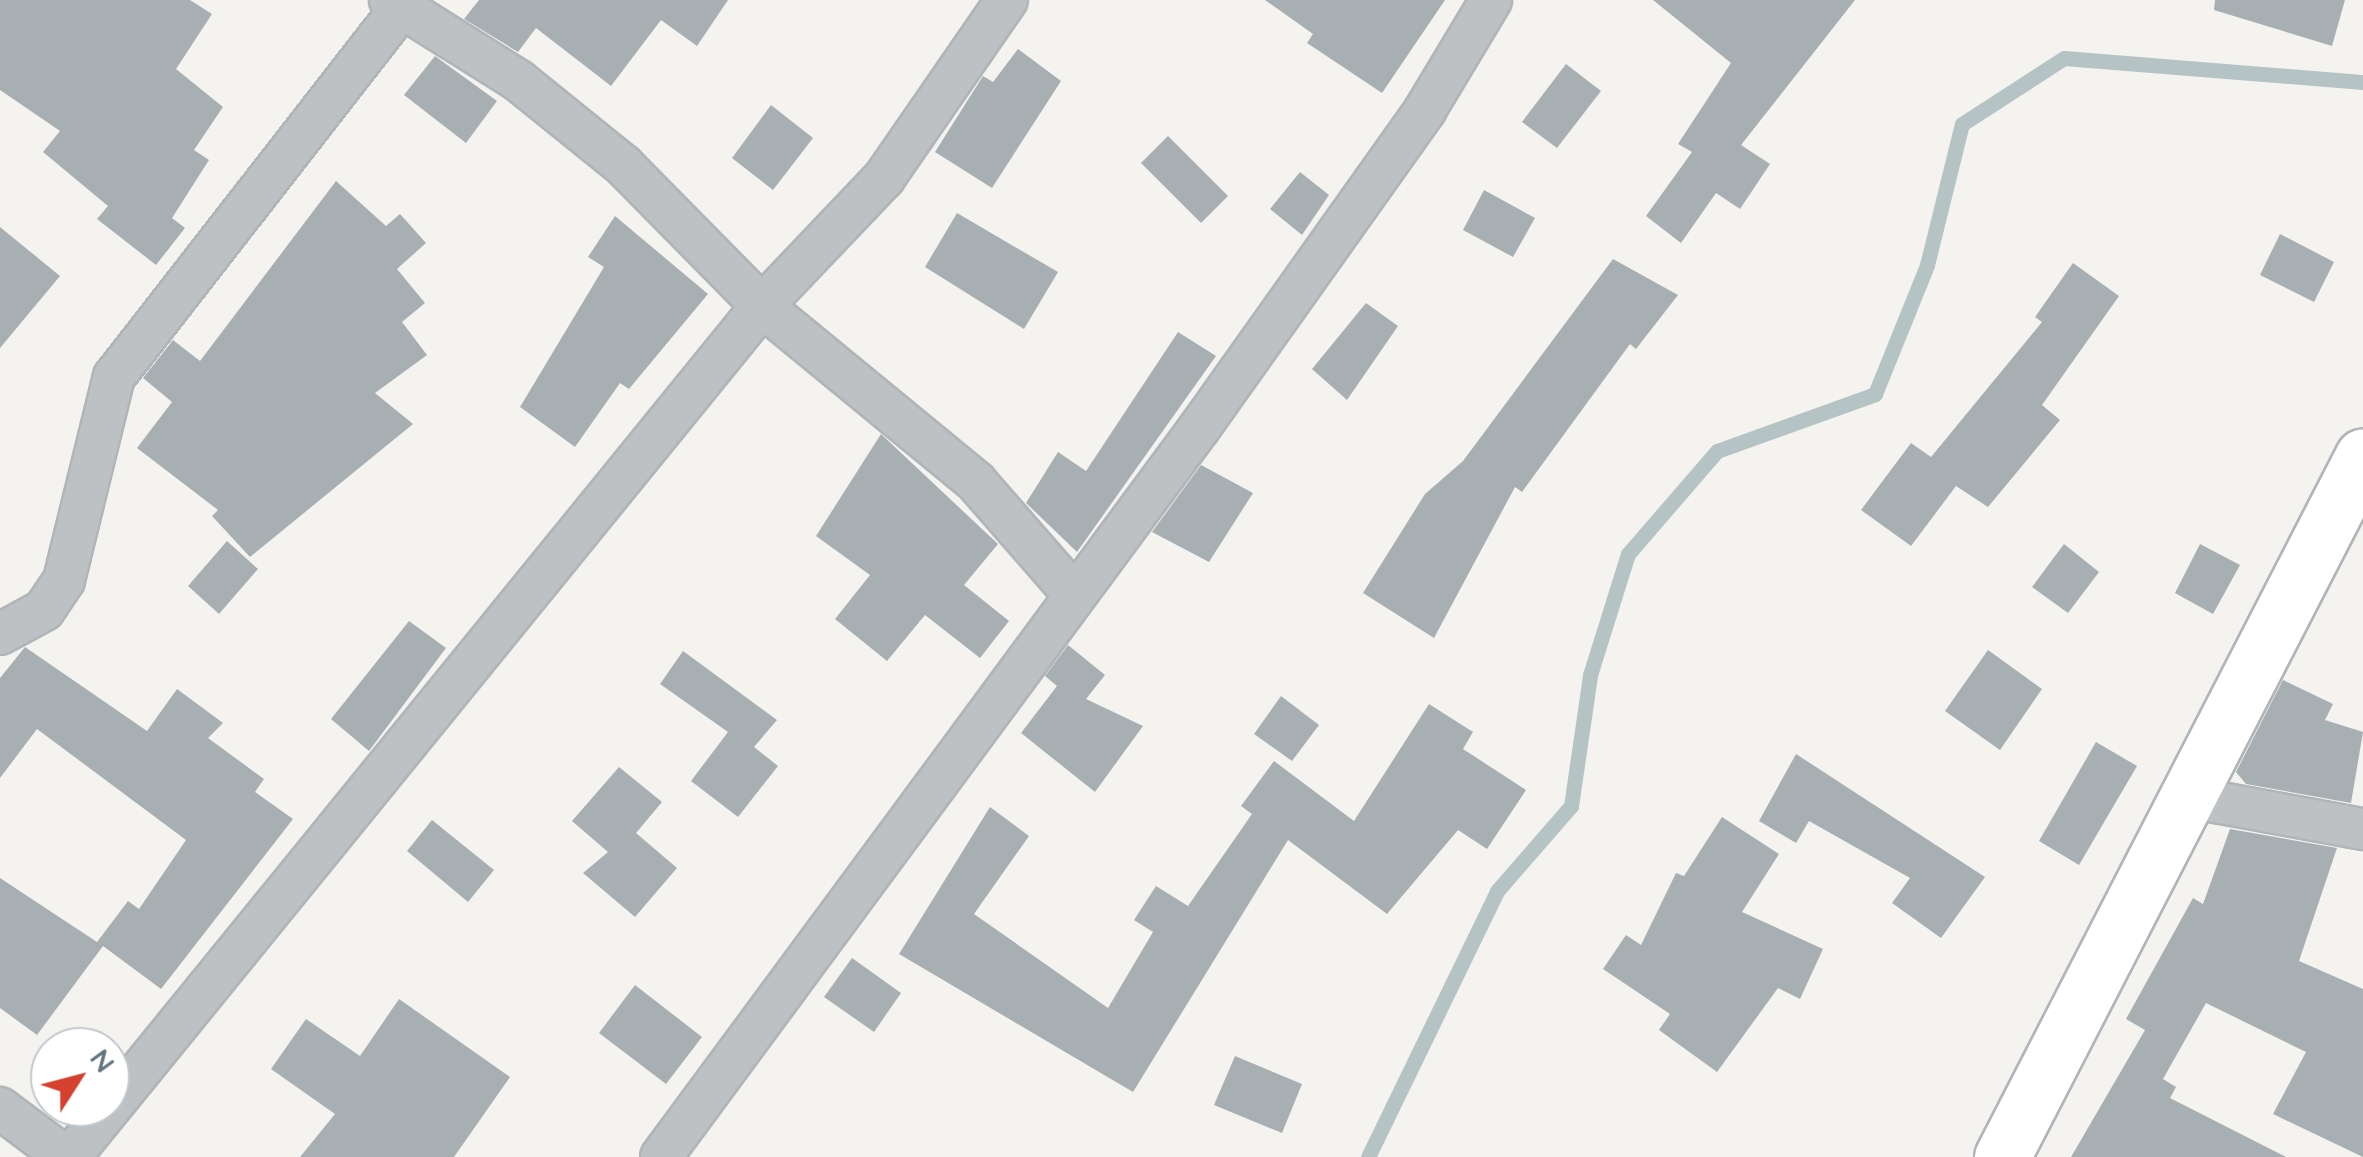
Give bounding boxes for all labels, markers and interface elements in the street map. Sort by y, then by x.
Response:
north arrow [30,1027,130,1127]
text: N [83,1042,123,1079]

